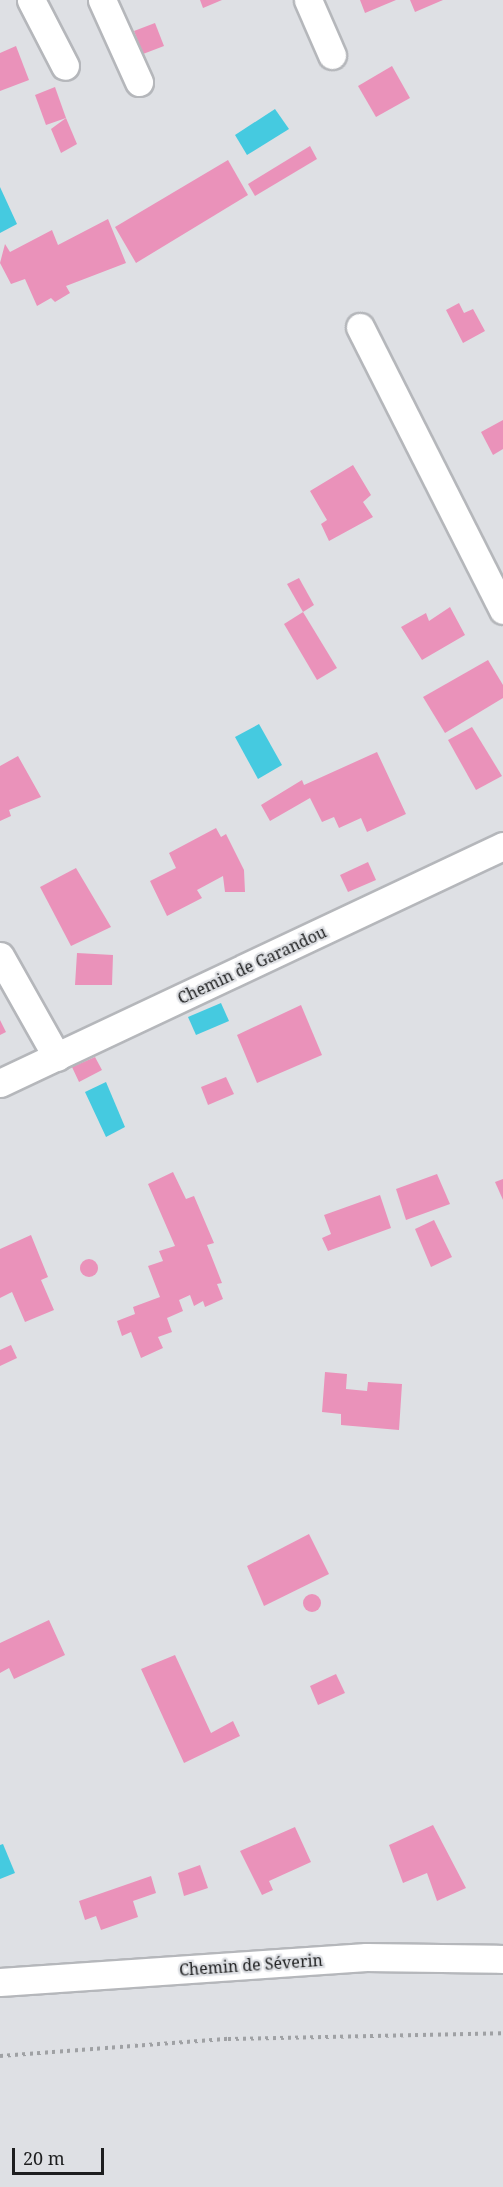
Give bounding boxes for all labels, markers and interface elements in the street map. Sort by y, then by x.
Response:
street label: Chemin de Garandou [175,922,329,1008]
street label: Chemin de Séverin [179,1950,323,1980]
scale bar [15,2136,106,2174]
text: 20 m [23,2146,65,2170]

